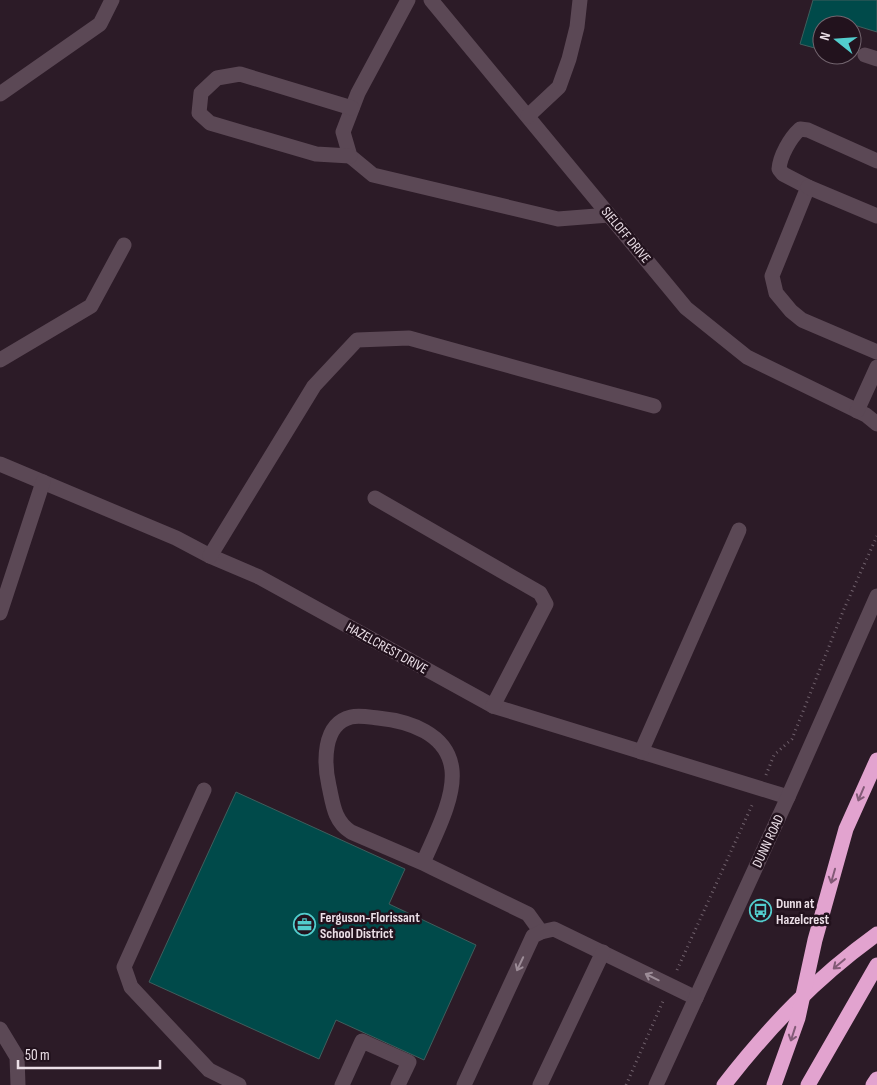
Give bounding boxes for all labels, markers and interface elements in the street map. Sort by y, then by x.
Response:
north arrow [812,15,862,65]
text: N [816,30,834,42]
street label: SIELOFF DRIVE [598,204,654,267]
street label: HAZELCREST DRIVE [343,619,431,678]
one-way arrow [856,786,865,801]
street label: DUNN ROAD [748,812,788,870]
one-way arrow [828,868,838,884]
place label: Dunn at Hazelcrest [776,895,830,928]
bus stop icon: Dunn at Hazelcrest [748,899,772,923]
place label: Ferguson-Florissant School District [320,909,420,942]
office icon: Ferguson-Florissant School District [292,913,316,937]
one-way arrow [514,956,524,971]
one-way arrow [832,958,845,970]
one-way arrow [645,972,660,981]
one-way arrow [788,1025,797,1041]
scale bar [18,1038,160,1070]
text: 50 m [25,1046,50,1065]

